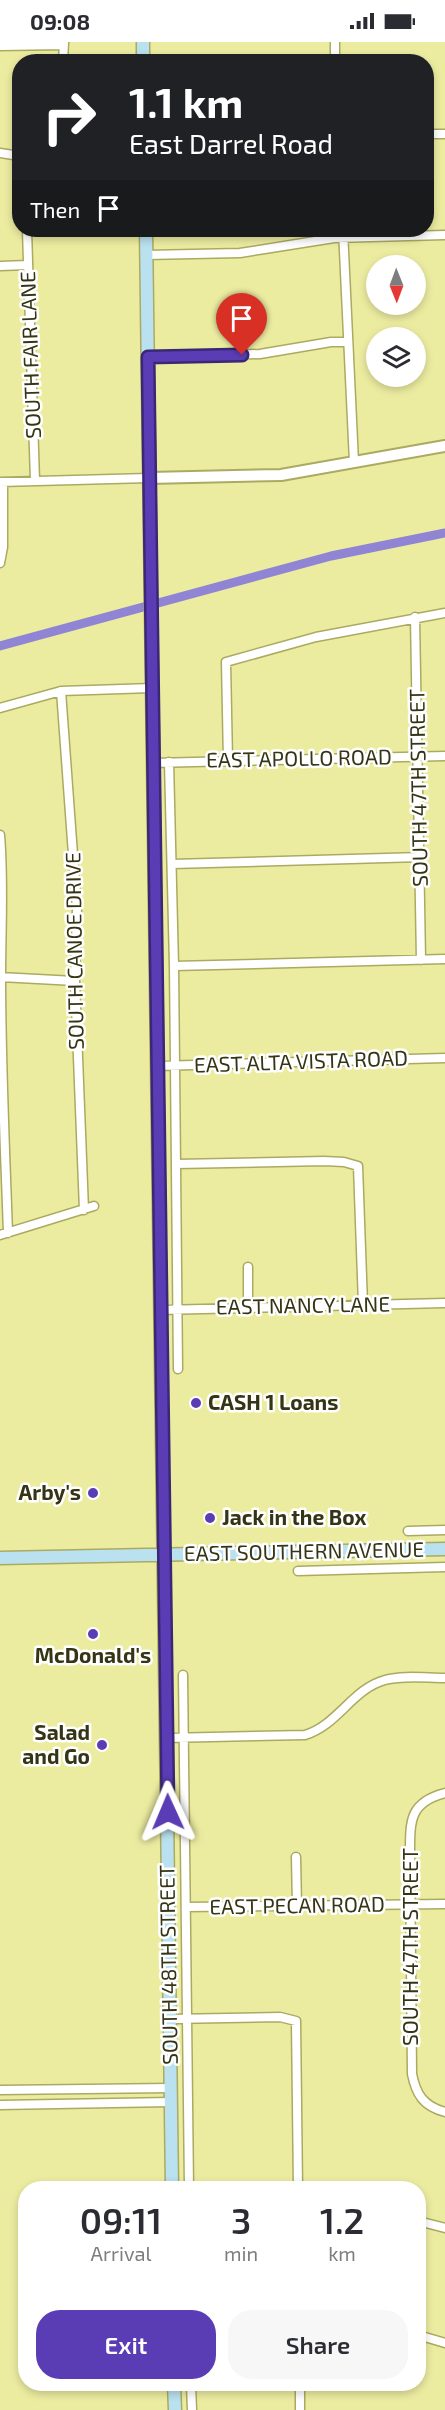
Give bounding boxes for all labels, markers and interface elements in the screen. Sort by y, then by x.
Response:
text: 09:08 [30,8,90,34]
text: 1.1 km [129,76,243,126]
icon: right [30,78,108,156]
text: East Darrel Road [129,127,333,159]
icon: arrive [92,192,125,225]
text: Then [30,196,80,222]
north arrow [366,255,426,315]
map controls [366,255,426,387]
street label: SOUTH FAIR LANE [14,271,45,439]
pin [216,293,267,355]
icon: arrive [225,302,258,335]
button: layers [366,327,426,387]
street label: SOUTH 47TH STREET [403,689,432,887]
street label: EAST APOLLO ROAD [206,743,392,772]
street label: SOUTH CANOE DRIVE [59,852,88,1050]
street label: EAST ALTA VISTA ROAD [194,1044,408,1077]
street label: EAST NANCY LANE [216,1290,390,1319]
place label: CASH 1 Loans [208,1389,338,1414]
marker: CASH 1 Loans [189,1396,203,1410]
place label: Arby's [19,1479,81,1505]
marker: Arby's [86,1486,100,1500]
place label: Jack in the Box [222,1504,366,1529]
marker: Jack in the Box [203,1511,217,1525]
street label: EAST SOUTHERN AVENUE [184,1536,424,1565]
marker: McDonald's [86,1627,100,1641]
place label: McDonald's [35,1642,151,1667]
place label: Salad and Go [22,1719,90,1768]
marker: Salad and Go [95,1738,109,1752]
position arrow [136,1780,200,1844]
street label: SOUTH 47TH STREET [397,1848,422,2046]
street label: SOUTH 48TH STREET [153,1865,182,2065]
street label: EAST PECAN ROAD [209,1890,385,1919]
text: 09:11 [80,2198,162,2241]
text: 3 [231,2198,251,2241]
text: 1.2 [320,2198,364,2241]
text: Arrival [91,2241,151,2265]
text: min [224,2241,258,2265]
text: km [328,2241,356,2265]
button: Exit [36,2310,216,2379]
button: Share [228,2310,408,2379]

